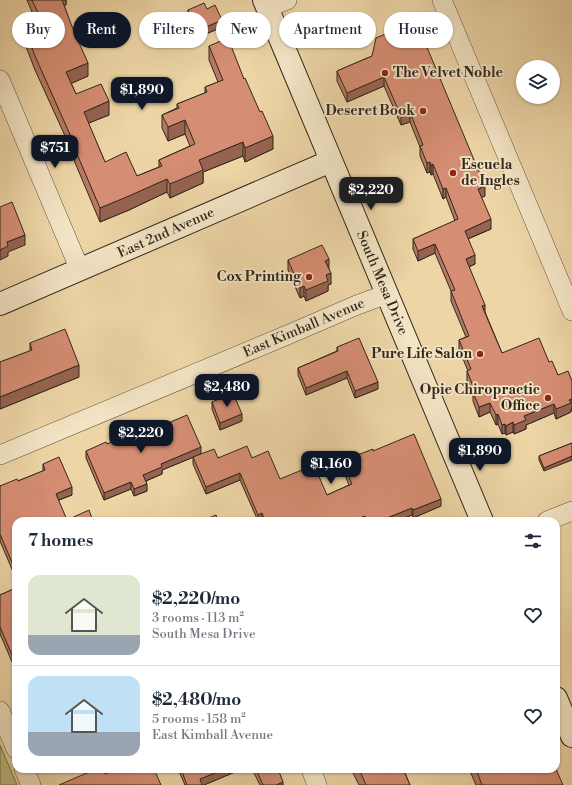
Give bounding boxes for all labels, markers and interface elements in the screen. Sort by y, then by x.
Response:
chip: Buy [12,12,65,48]
chip: Rent [73,12,131,48]
chip: Filters [139,12,208,48]
chip: New [216,12,271,48]
chip: Apartment [279,12,376,48]
chip: House [384,12,453,48]
map controls [516,60,560,104]
button: layers [516,60,560,104]
place label: The Velvet Noble [393,64,504,82]
marker: The Velvet Noble [380,68,390,78]
pin: $1,890 [109,77,175,111]
text: $1,890 [120,82,164,98]
place label: Deseret Book [325,102,415,120]
marker: Deseret Book [418,106,428,116]
pin: $751 [31,135,79,169]
text: $751 [40,140,70,156]
place label: Escuela de Ingles [461,156,520,190]
marker: Escuela de Ingles [448,168,458,178]
pin: $2,220 [338,177,404,211]
text: $2,220 [348,182,394,198]
street label: East 2nd Avenue [115,204,217,262]
street label: South Mesa Drive [352,228,412,338]
place label: Cox Printing [216,268,302,286]
marker: Cox Printing [304,272,314,282]
street label: East Kimball Avenue [241,294,367,362]
place label: Pure Life Salon [371,345,472,363]
marker: Pure Life Salon [475,349,485,359]
pin: $2,480 [194,374,260,408]
text: $2,480 [204,379,250,395]
place label: Opie Chiropractic Office [420,381,540,415]
marker: Opie Chiropractic Office [543,393,553,403]
pin: $2,220 [108,420,174,454]
text: $2,220 [118,425,164,441]
pin: $1,890 [447,438,513,472]
text: $1,890 [458,443,502,459]
pin: $1,160 [298,451,364,485]
text: $1,160 [310,456,352,472]
text: 7 homes [28,530,93,552]
icon: filters [522,530,544,552]
text: $2,220/mo [152,588,240,610]
icon: home [60,591,108,639]
icon: heart [522,604,544,626]
text: 3 rooms · 113 m² [152,610,244,626]
text: South Mesa Drive [152,626,255,642]
text: $2,480/mo [152,689,241,711]
icon: home [60,692,108,740]
icon: heart [522,705,544,727]
text: 5 rooms · 158 m² [152,711,246,727]
text: East Kimball Avenue [152,727,273,743]

